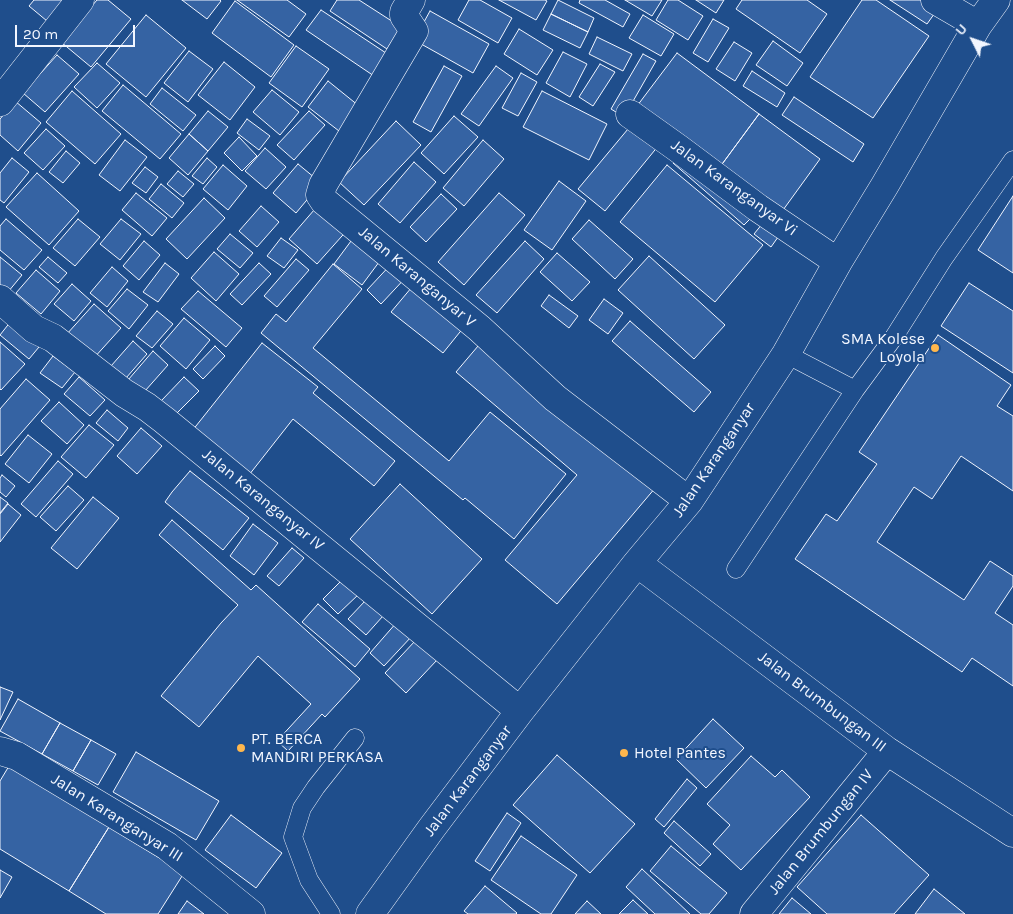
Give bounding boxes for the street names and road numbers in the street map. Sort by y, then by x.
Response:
street label: Jalan Karanganyar Vi [667,136,801,240]
street label: Jalan Karanganyar V [354,222,480,332]
street label: Jalan Karanganyar [668,399,760,521]
street label: Jalan Karanganyar IV [198,445,328,555]
street label: Jalan Brumbungan III [754,647,890,757]
street label: Jalan Karanganyar [420,722,516,840]
street label: Jalan Brumbungan IV [764,765,878,899]
street label: Jalan Karanganyar III [48,770,186,866]

